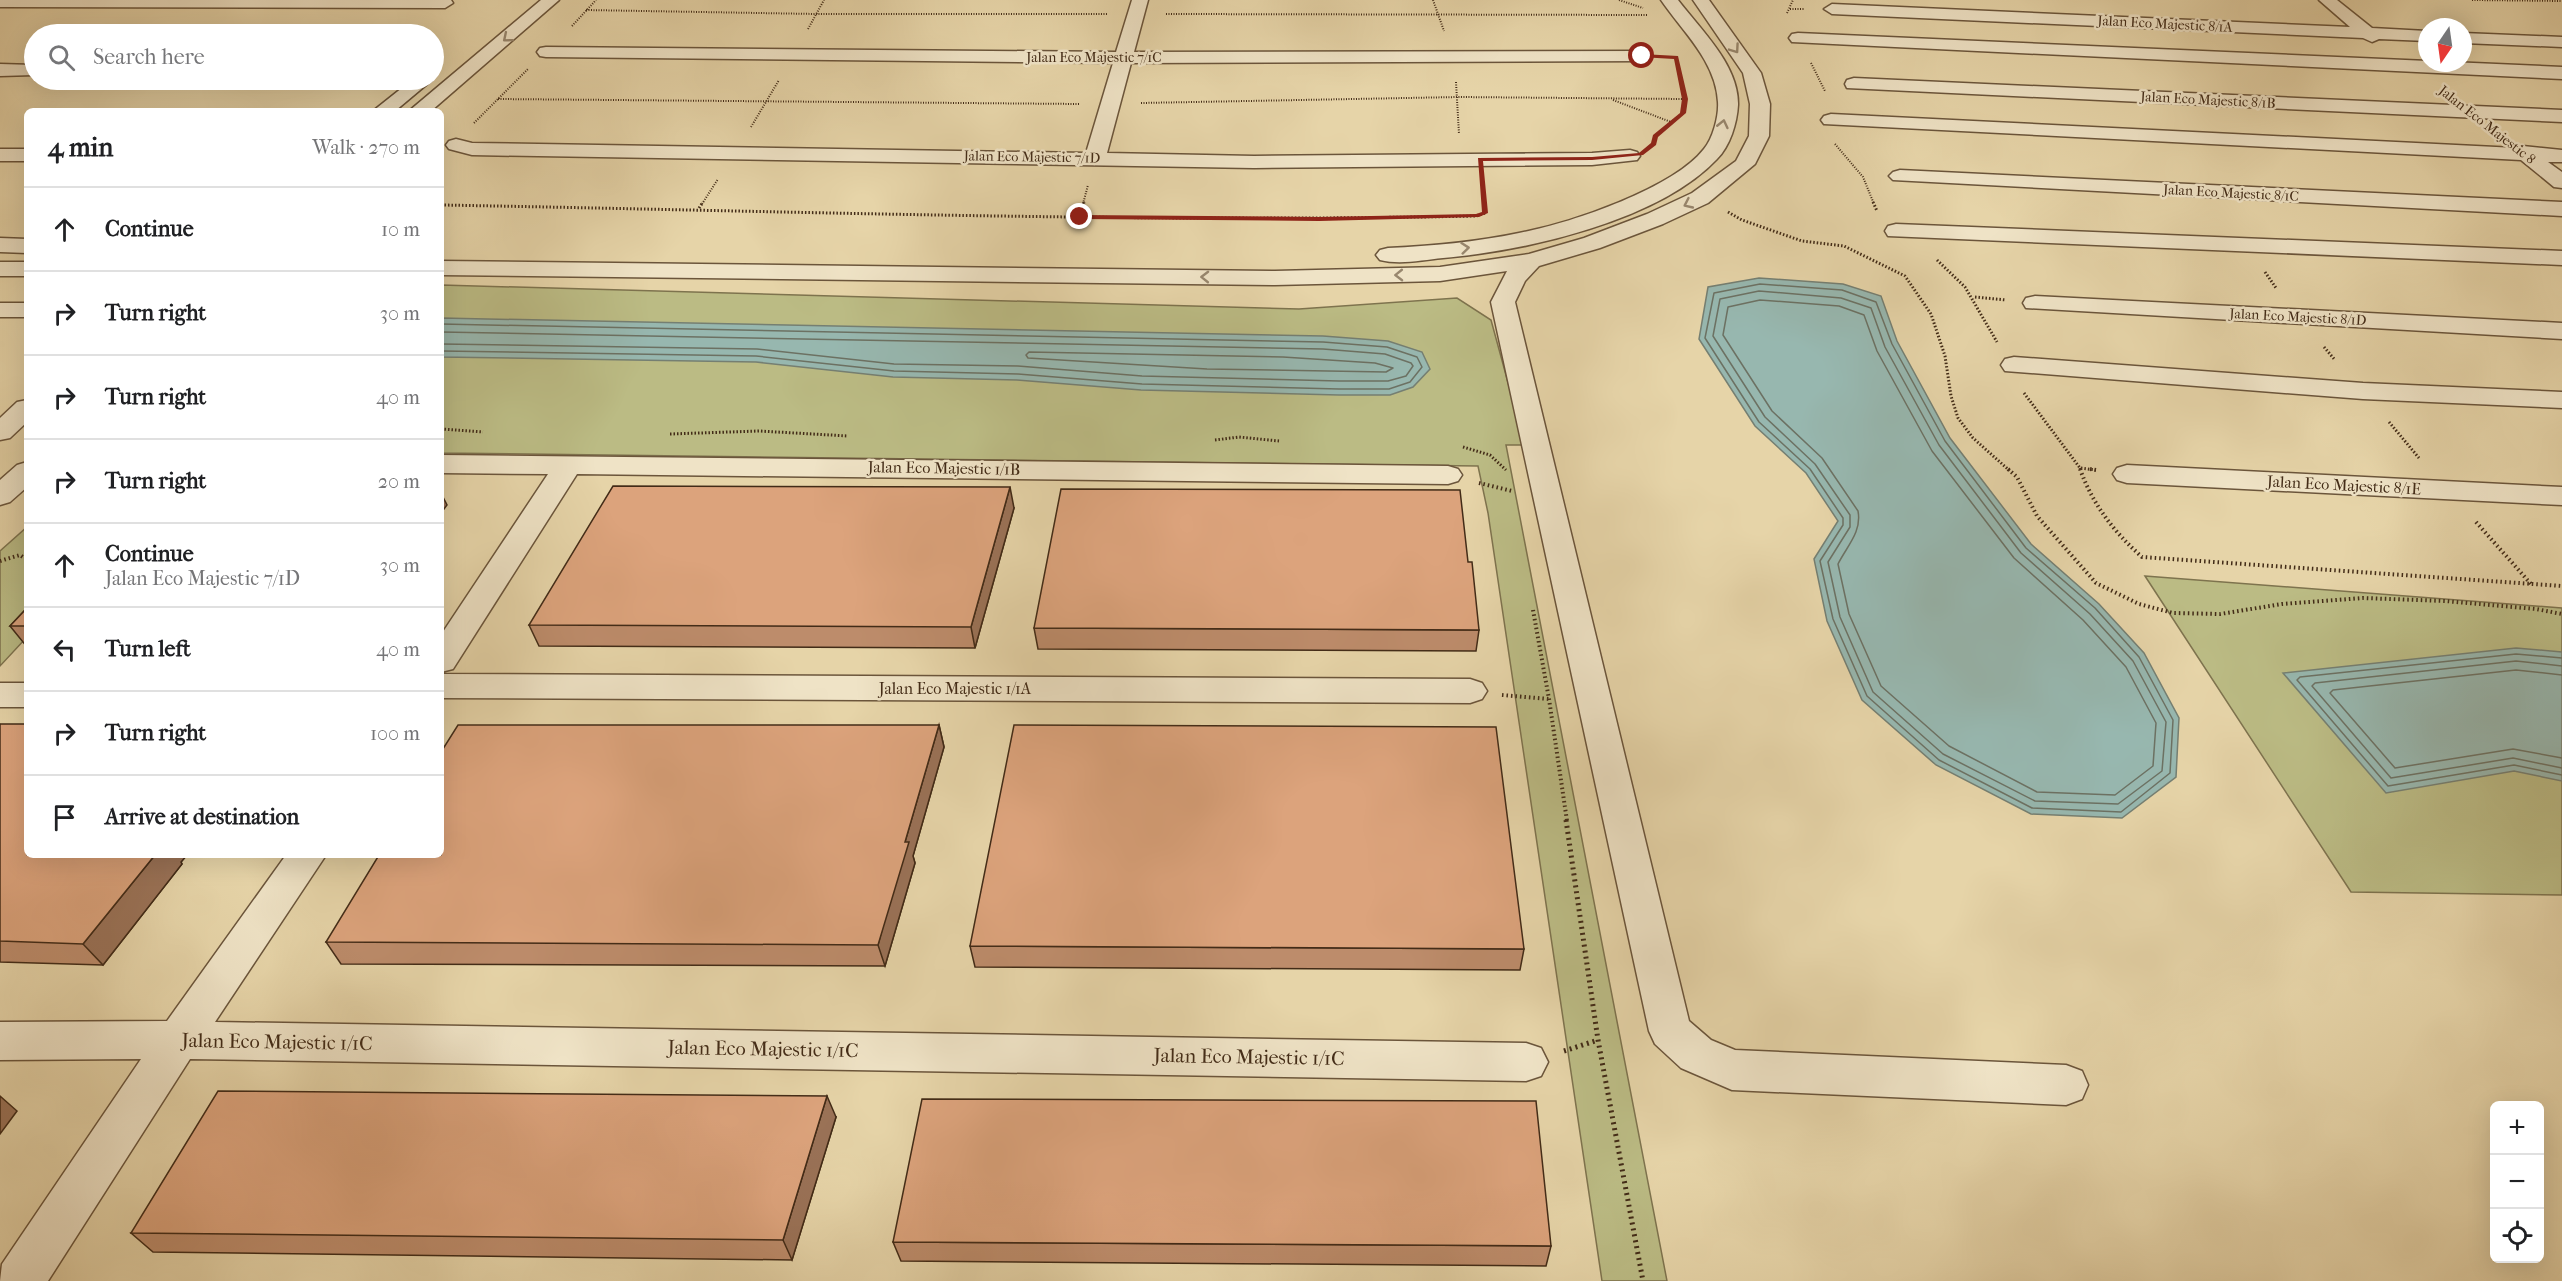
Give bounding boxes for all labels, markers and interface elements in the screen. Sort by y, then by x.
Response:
street label: Jalan Eco Majestic 8/1A [2096,12,2234,36]
north arrow [2418,18,2472,72]
search box [24,24,444,90]
one-way arrow [502,30,513,41]
icon: search [45,41,78,74]
route start [1628,42,1654,68]
one-way arrow [1728,42,1739,53]
text: Search here [93,44,205,70]
street label: Jalan Eco Majestic 7/1C [1025,49,1162,66]
street label: Jalan Eco Majestic 8 [2435,81,2539,168]
street label: Jalan Eco Majestic 8/1B [2139,88,2276,112]
one-way arrow [1716,120,1729,130]
text: 4 min [48,132,113,163]
text: Walk · 270 m [312,136,420,159]
street label: Jalan Eco Majestic 7/1D [963,147,1101,167]
street label: Jalan Eco Majestic 8/1C [2162,181,2299,205]
one-way arrow [1684,196,1695,208]
route end [1066,203,1092,229]
icon: ahead [48,213,81,246]
text: Continue [105,216,194,242]
text: 10 m [381,218,420,241]
one-way arrow [1461,242,1470,255]
one-way arrow [1395,269,1404,281]
one-way arrow [1200,271,1209,283]
icon: right [48,297,81,330]
text: Turn right [105,300,206,326]
text: 30 m [380,302,420,325]
street label: Jalan Eco Majestic 8/1D [2228,305,2367,329]
icon: right [48,381,81,414]
text: Turn right [105,384,206,410]
text: 40 m [376,386,420,409]
street label: Jalan Eco Majestic 1/1B [866,457,1020,479]
icon: right [48,465,81,498]
text: Turn right [105,468,206,494]
text: 20 m [378,470,420,493]
street label: Jalan Eco Majestic 8/1E [2265,471,2422,499]
text: Continue [105,541,194,567]
icon: ahead [48,549,81,582]
text: 30 m [380,554,420,577]
text: Jalan Eco Majestic 7/1D [105,567,300,590]
icon: left [48,633,81,666]
text: Turn left [105,636,191,662]
text: 40 m [376,638,420,661]
street label: Jalan Eco Majestic 1/1A [877,679,1032,698]
icon: right [48,717,81,750]
text: Turn right [105,720,206,746]
text: 100 m [370,722,420,745]
icon: arrive [48,801,81,834]
text: Arrive at destination [105,804,299,830]
street label: Jalan Eco Majestic 1/1C [179,1029,373,1055]
street label: Jalan Eco Majestic 1/1C [665,1036,859,1062]
street label: Jalan Eco Majestic 1/1C [1151,1044,1345,1070]
map controls [2490,1101,2544,1263]
button: + [2490,1101,2544,1155]
button: − [2490,1155,2544,1209]
button: locate [2490,1209,2544,1263]

